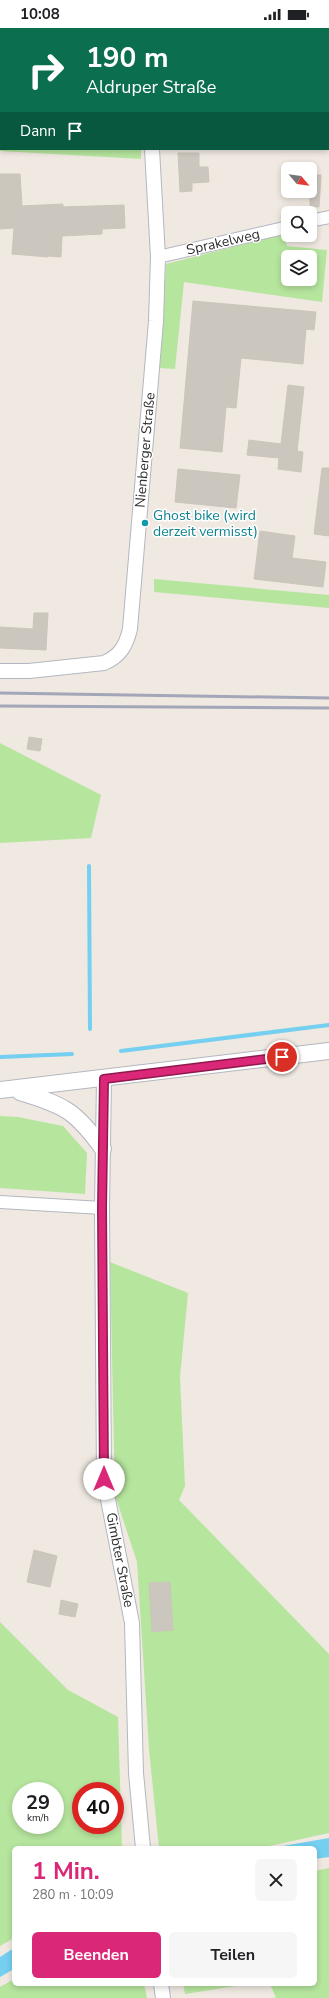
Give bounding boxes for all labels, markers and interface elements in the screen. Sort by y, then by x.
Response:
text: 10:08 [20,4,60,24]
text: 190 m [86,39,169,77]
icon: right [20,44,72,96]
text: Aldruper Straße [86,75,216,99]
icon: arrive [64,120,86,142]
text: Dann [20,121,56,141]
north arrow [281,162,317,198]
map controls [281,162,317,286]
button: search [281,206,317,242]
street label: Sprakelweg [184,224,262,260]
button: layers [281,250,317,286]
street label: Nienberger Straße [130,392,160,508]
place label: Ghost bike (wird derzeit vermisst) [153,506,258,541]
marker: Ghost bike (wird derzeit vermisst) [140,518,150,528]
pin [265,1040,299,1074]
icon: arrive [271,1046,293,1068]
position arrow [83,1458,125,1500]
street label: Gimbter Straße [101,1511,139,1609]
speed limit sign: 40 [72,1782,124,1834]
text: 29 [26,1789,50,1816]
text: km/h [27,1811,49,1825]
text: 1 Min. [32,1855,100,1887]
button: close [255,1859,297,1901]
text: 280 m · 10:09 [32,1886,114,1904]
button: Beenden [32,1932,161,1978]
button: Teilen [169,1932,297,1978]

